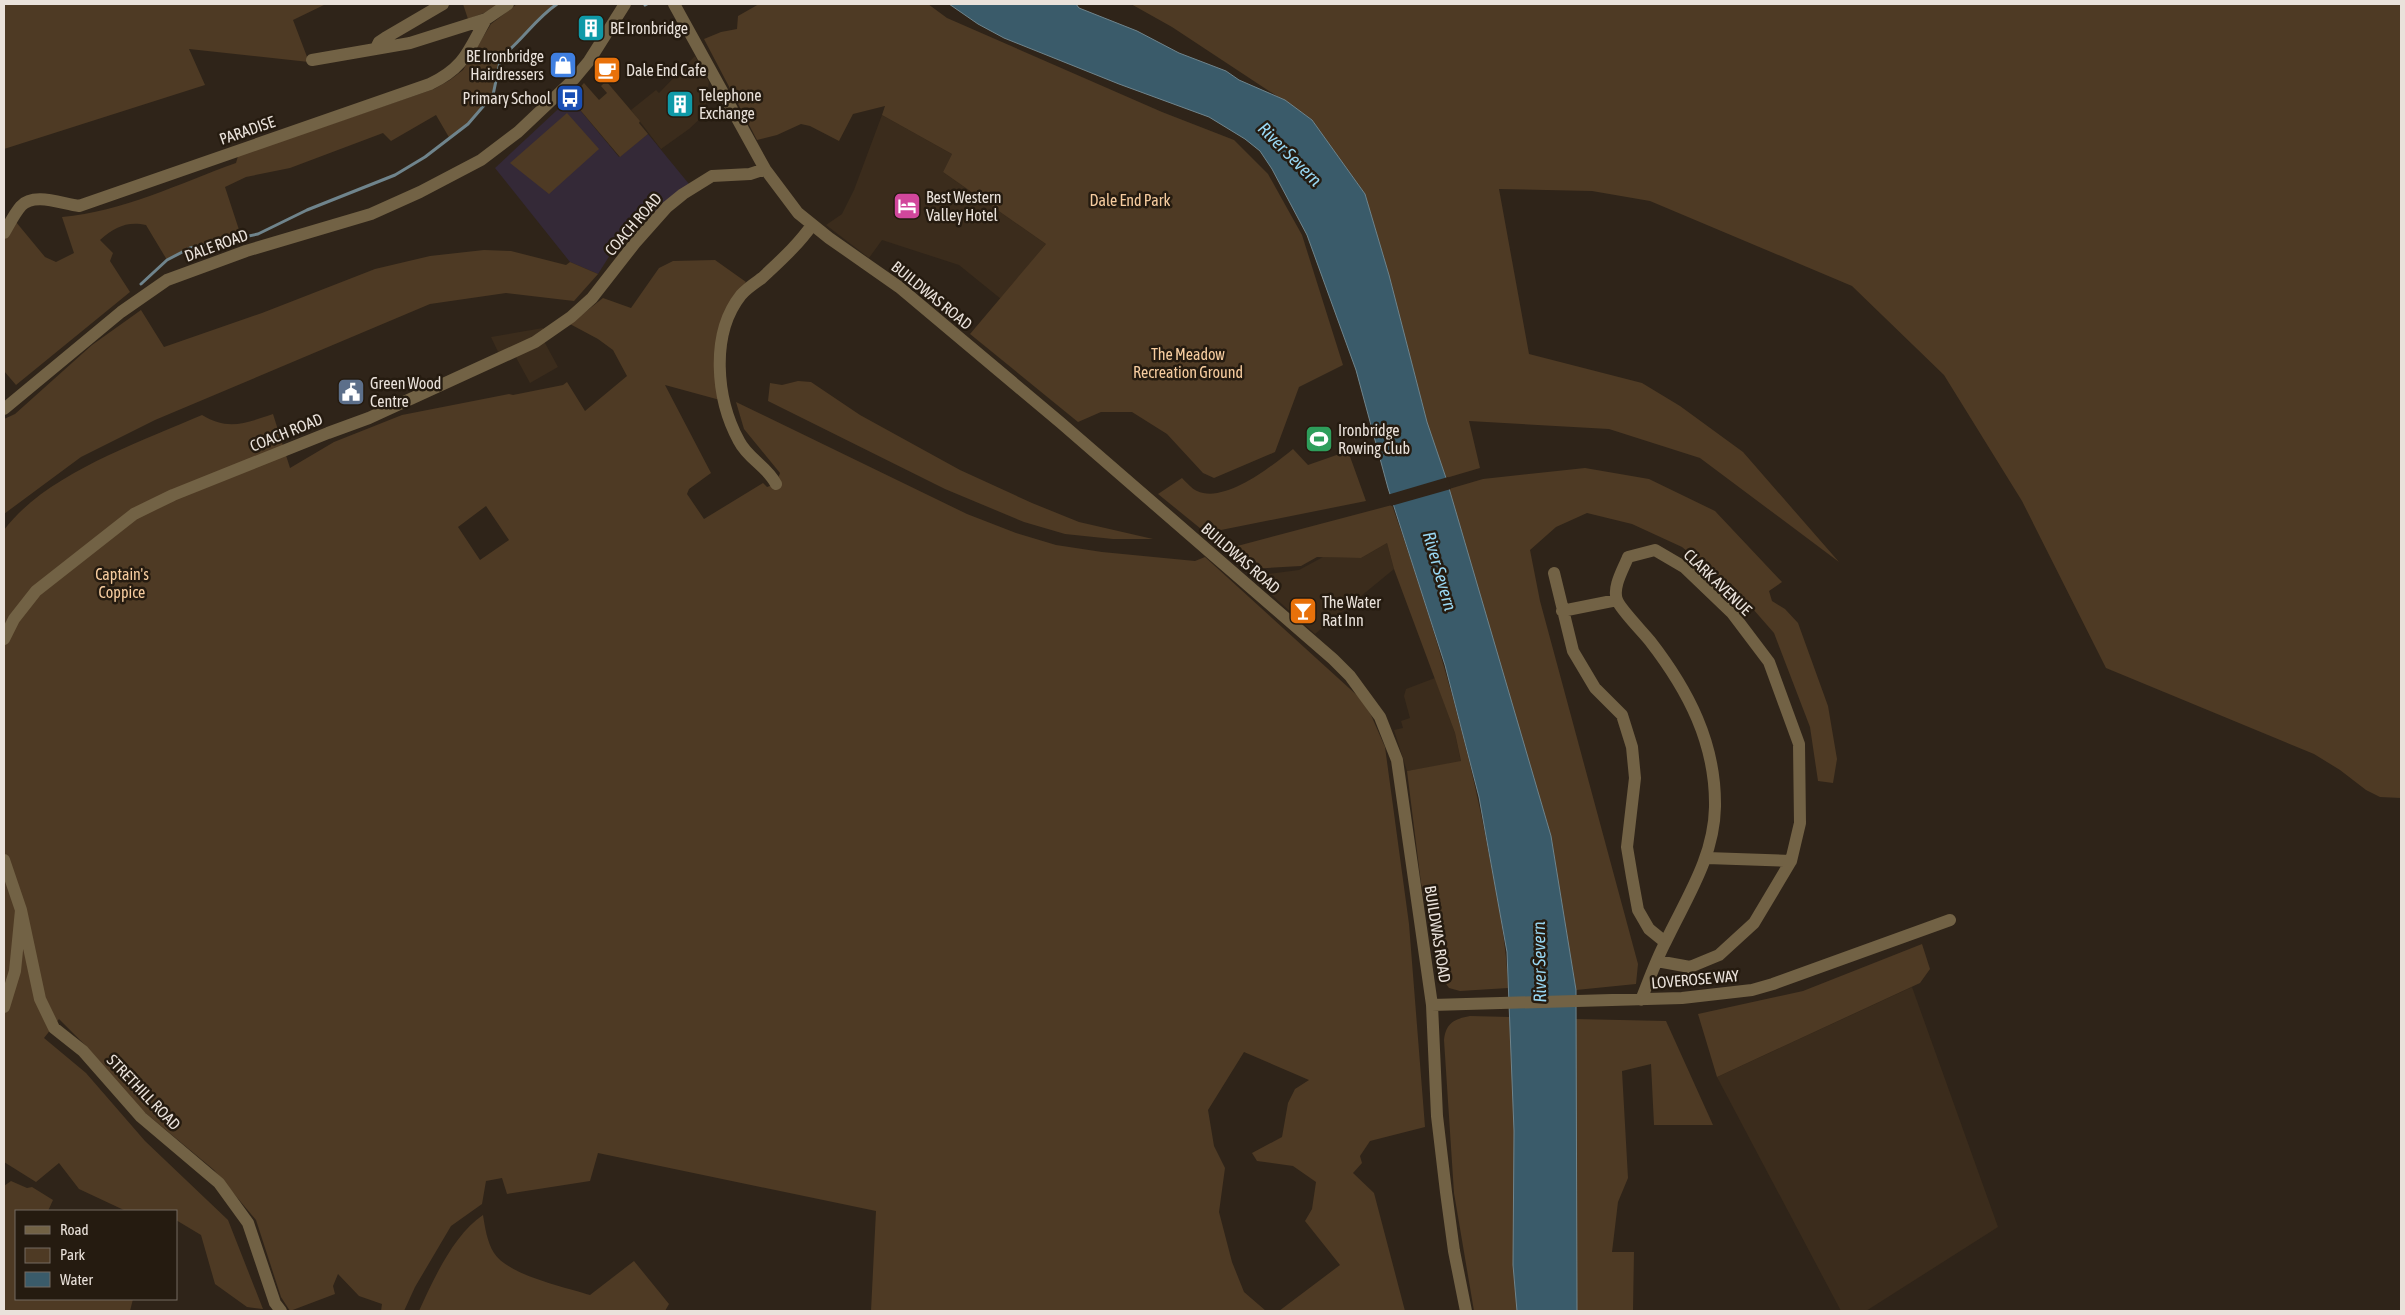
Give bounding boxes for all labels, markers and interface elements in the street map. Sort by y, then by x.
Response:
building icon: BE Ironbridge [576,13,606,43]
place label: BE Ironbridge [610,19,688,38]
place label: BE Ironbridge Hairdressers [466,47,544,83]
shop icon: BE Ironbridge Hairdressers [548,50,578,80]
cafe icon: Dale End Cafe [592,55,622,85]
place label: Dale End Cafe [626,61,707,79]
bus stop icon: Primary School [555,83,585,113]
place label: Telephone Exchange [699,86,762,123]
place label: Primary School [463,89,552,108]
building icon: Telephone Exchange [665,89,695,119]
street label: PARADISE [217,112,277,148]
water label: River Severn [1254,118,1326,190]
place label: Best Western Valley Hotel [926,188,1002,225]
street label: COACH ROAD [601,189,665,259]
hotel icon: Best Western Valley Hotel [892,191,922,221]
park label: Dale End Park [1089,191,1171,209]
street label: DALE ROAD [182,225,250,265]
street label: BUILDWAS ROAD [888,257,976,333]
park label: The Meadow Recreation Ground [1133,345,1243,381]
place label: Green Wood Centre [370,374,441,410]
public building icon: Green Wood Centre [336,377,366,407]
street label: COACH ROAD [247,409,325,455]
place label: Ironbridge Rowing Club [1338,421,1410,458]
sports icon: Ironbridge Rowing Club [1304,424,1334,454]
street label: BUILDWAS ROAD [1198,519,1284,597]
water label: River Severn [1419,529,1461,613]
street label: CLARK AVENUE [1680,545,1756,619]
park label: Captain's Coppice [95,565,149,602]
place label: The Water Rat Inn [1322,593,1381,629]
bar icon: The Water Rat Inn [1288,596,1318,626]
street label: BUILDWAS ROAD [1421,884,1455,984]
water label: River Severn [1528,921,1550,1003]
street label: LOVEROSE WAY [1650,966,1741,992]
street label: STRETHILL ROAD [104,1051,184,1133]
legend [15,1210,178,1300]
text: Road [60,1221,89,1238]
text: Park [60,1246,85,1263]
text: Water [60,1271,93,1288]

